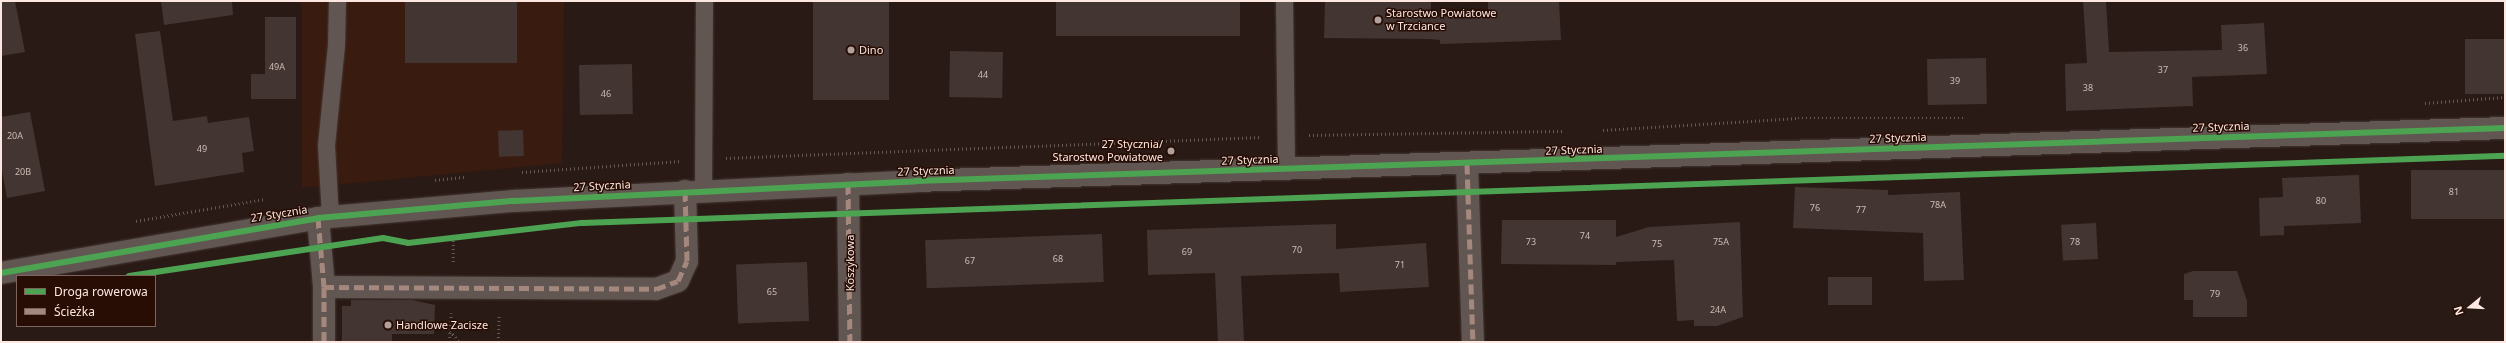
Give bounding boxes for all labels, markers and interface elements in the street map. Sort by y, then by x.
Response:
place label: Starostwo Powiatowe w Trzciance [1386,7,1497,33]
marker: Starostwo Powiatowe w Trzciance [1373,15,1383,25]
place label: Dino [859,43,883,57]
house number: 36 [2238,43,2248,53]
marker: Dino [846,45,856,55]
house number: 49A [269,62,285,72]
house number: 37 [2158,65,2168,75]
house number: 44 [978,70,988,80]
house number: 39 [1950,76,1960,86]
house number: 38 [2083,83,2093,93]
house number: 46 [601,89,611,99]
street label: 27 Stycznia [2192,119,2250,135]
street label: 27 Stycznia [1869,130,1927,146]
house number: 20A [7,131,23,141]
place label: 27 Stycznia/ Starostwo Powiatowe [1052,138,1163,164]
street label: 27 Stycznia [1545,142,1603,158]
house number: 49 [197,144,207,154]
marker: 27 Stycznia/ Starostwo Powiatowe [1166,146,1176,156]
street label: 27 Stycznia [1221,152,1279,168]
street label: 27 Stycznia [897,163,955,179]
house number: 20B [15,167,31,177]
street label: 27 Stycznia [573,178,631,194]
house number: 81 [2449,187,2459,197]
house number: 80 [2316,196,2326,206]
house number: 78A [1930,200,1946,210]
street label: 27 Stycznia [250,203,308,225]
house number: 76 [1810,203,1820,213]
house number: 77 [1856,205,1866,215]
house number: 74 [1580,231,1590,241]
street label: Koszykowa [843,235,857,291]
house number: 73 [1526,237,1536,247]
house number: 75A [1713,237,1729,247]
house number: 78 [2070,237,2080,247]
house number: 75 [1652,239,1662,249]
house number: 70 [1292,245,1302,255]
house number: 69 [1182,247,1192,257]
house number: 68 [1053,254,1063,264]
house number: 67 [965,256,975,266]
house number: 71 [1395,260,1405,270]
legend [16,275,156,327]
text: Droga rowerowa [54,283,148,300]
house number: 65 [767,287,777,297]
north arrow [2450,287,2490,327]
house number: 79 [2210,289,2220,299]
text: Ścieżka [54,303,95,320]
text: N [2450,304,2467,317]
house number: 24A [1710,305,1726,315]
place label: Handlowe Zacisze [396,318,488,332]
marker: Handlowe Zacisze [383,320,393,330]

